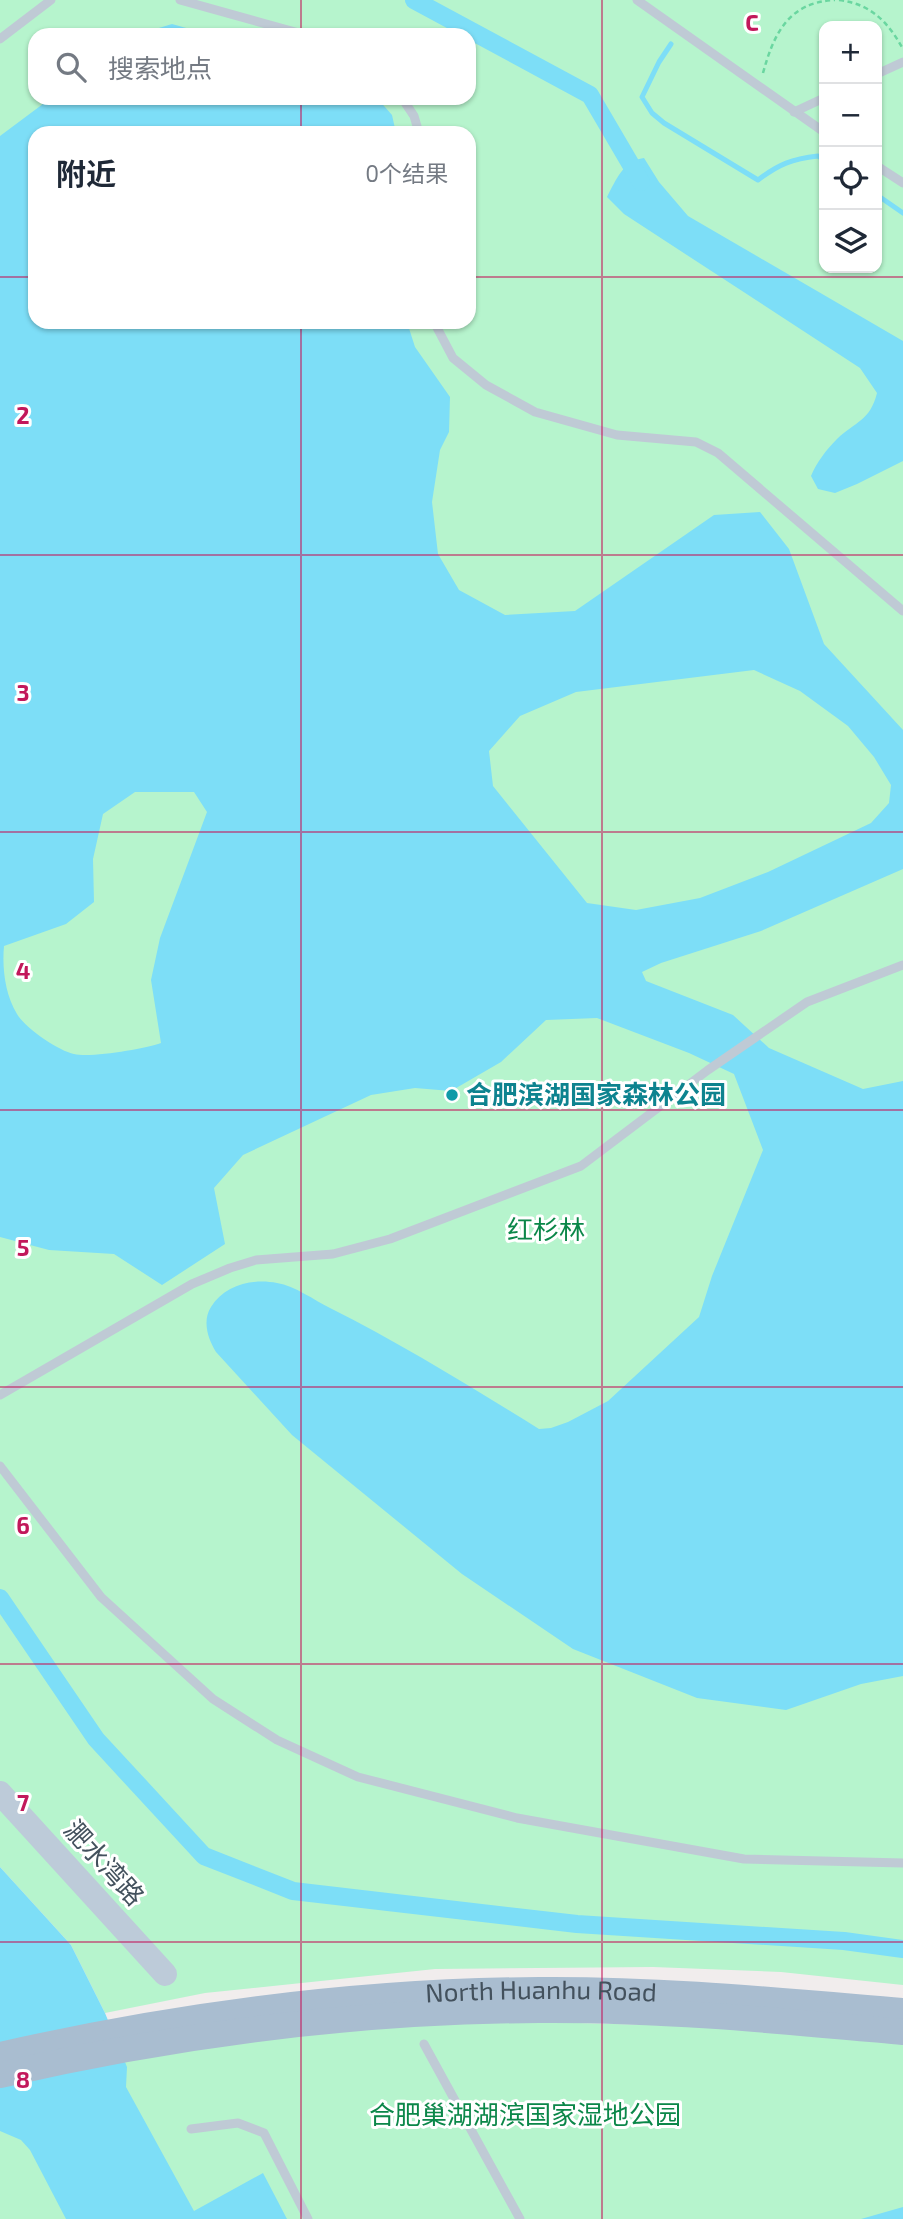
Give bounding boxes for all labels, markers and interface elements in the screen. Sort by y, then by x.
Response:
text: C [745,8,759,36]
map controls [819,21,882,273]
button: + [819,21,882,84]
search box [28,28,476,105]
icon: search [52,48,90,86]
text: 搜索地点 [108,52,212,83]
button: − [819,84,882,147]
button: locate [819,147,882,210]
text: 附近 [56,155,116,191]
text: 0个结果 [365,159,448,187]
button: layers [819,210,882,273]
text: 2 [16,401,30,429]
text: 3 [16,678,30,706]
text: 4 [16,956,30,984]
place label: 合肥滨湖国家森林公园 [466,1078,726,1109]
marker: 合肥滨湖国家森林公园 [444,1087,460,1103]
park label: 红杉林 [507,1213,585,1244]
text: 5 [17,1233,29,1261]
text: 6 [16,1511,30,1539]
text: 7 [17,1788,29,1816]
street label: 淝水湾路 [59,1813,151,1911]
street label: North Huanhu Road [424,1973,658,2008]
text: 8 [16,2065,30,2093]
park label: 合肥巢湖湖滨国家湿地公园 [369,2098,681,2129]

